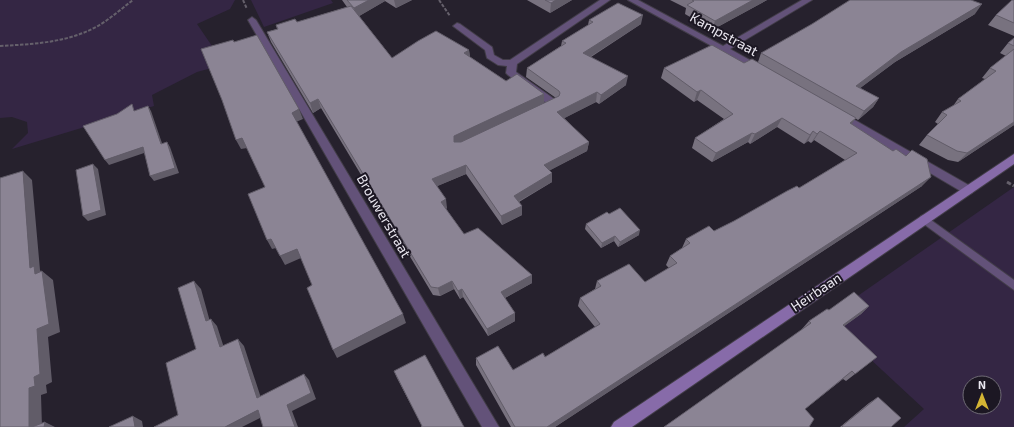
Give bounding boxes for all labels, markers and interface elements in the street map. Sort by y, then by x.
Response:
street label: Kampstraat [687,8,761,59]
street label: Brouwerstraat [354,171,415,260]
street label: Heirbaan [787,268,844,315]
north arrow [962,375,1002,415]
text: N [978,378,986,391]

